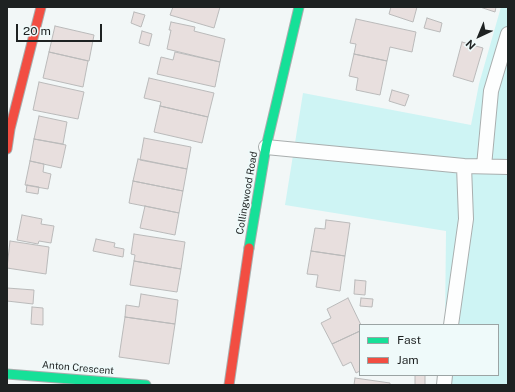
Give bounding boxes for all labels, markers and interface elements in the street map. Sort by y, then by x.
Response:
scale bar [18,16,104,42]
north arrow [459,16,499,56]
text: 20 m [23,24,51,38]
text: N [463,37,478,52]
street label: Collingwood Road [234,151,260,235]
legend [359,324,499,376]
text: Fast [397,333,421,347]
text: Jam [397,353,419,367]
street label: Anton Crescent [42,359,114,377]

